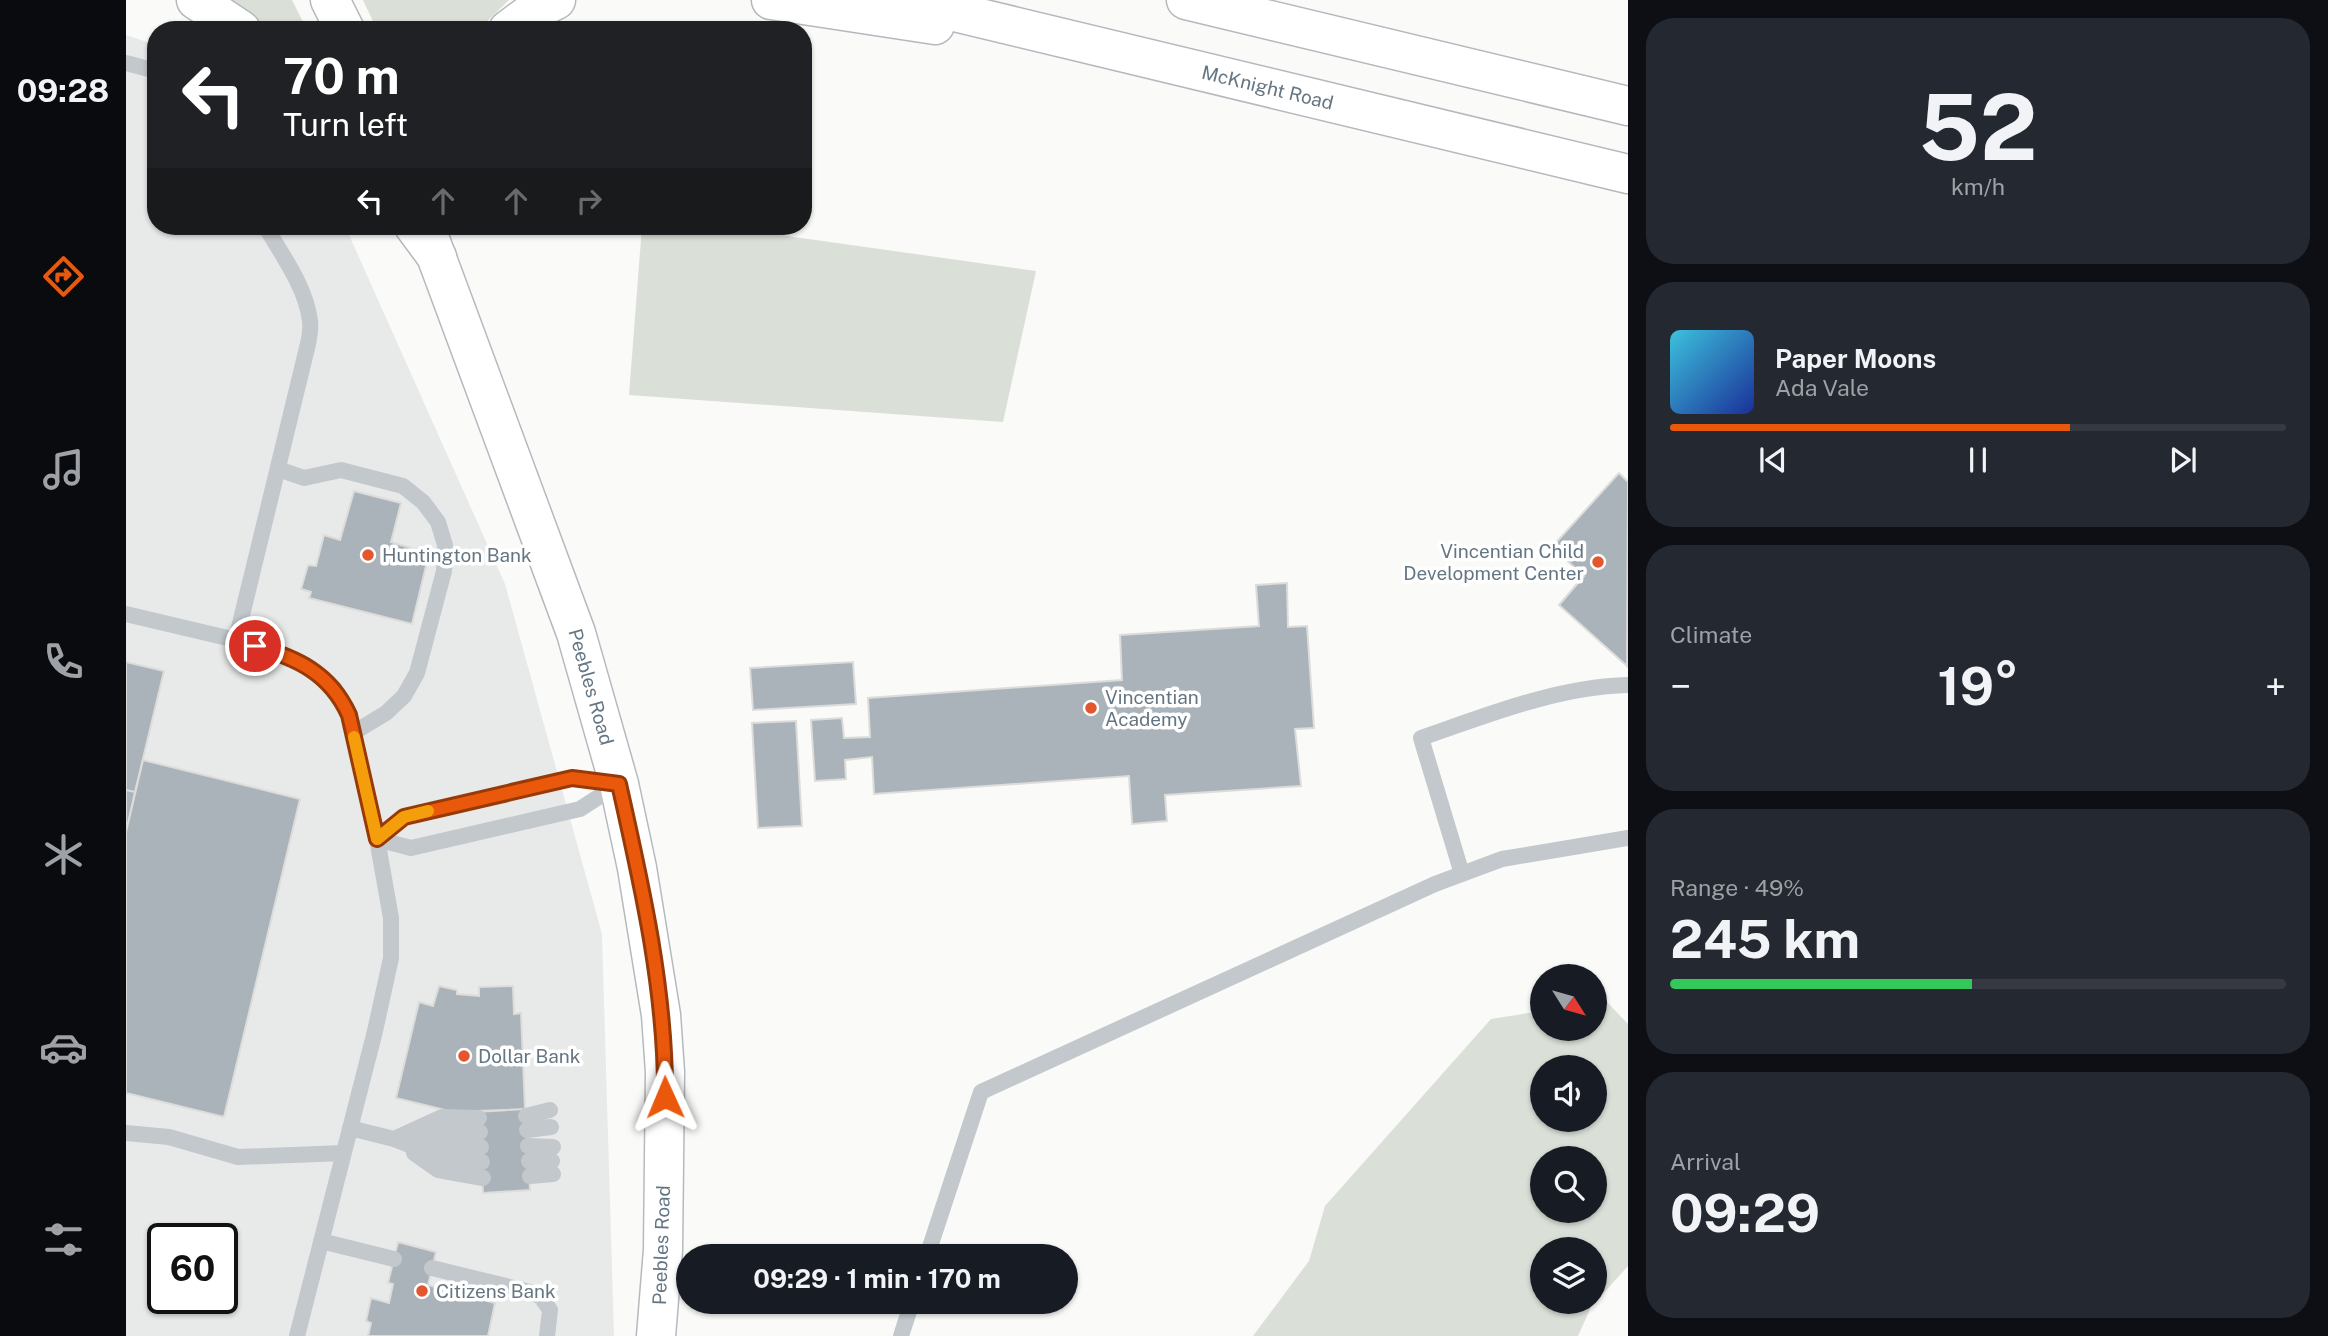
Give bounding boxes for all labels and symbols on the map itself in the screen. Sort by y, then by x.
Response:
street label: McKnight Road [1199,61,1336,114]
place label: Vincentian Child Development Center [1403,540,1584,584]
place label: Huntington Bank [382,544,532,566]
marker: Huntington Bank [360,547,376,563]
marker: Vincentian Child Development Center [1590,554,1606,570]
pin [225,616,285,676]
street label: Peebles Road [564,626,618,747]
place label: Vincentian Academy [1105,686,1199,730]
marker: Vincentian Academy [1083,700,1099,716]
north arrow [1530,964,1606,1041]
place label: Dollar Bank [478,1045,581,1067]
marker: Dollar Bank [456,1048,472,1064]
position arrow [628,1060,702,1134]
street label: Peebles Road [648,1185,674,1305]
speed limit sign: 60 [147,1223,238,1314]
place label: Citizens Bank [436,1280,556,1302]
marker: Citizens Bank [414,1283,430,1299]

